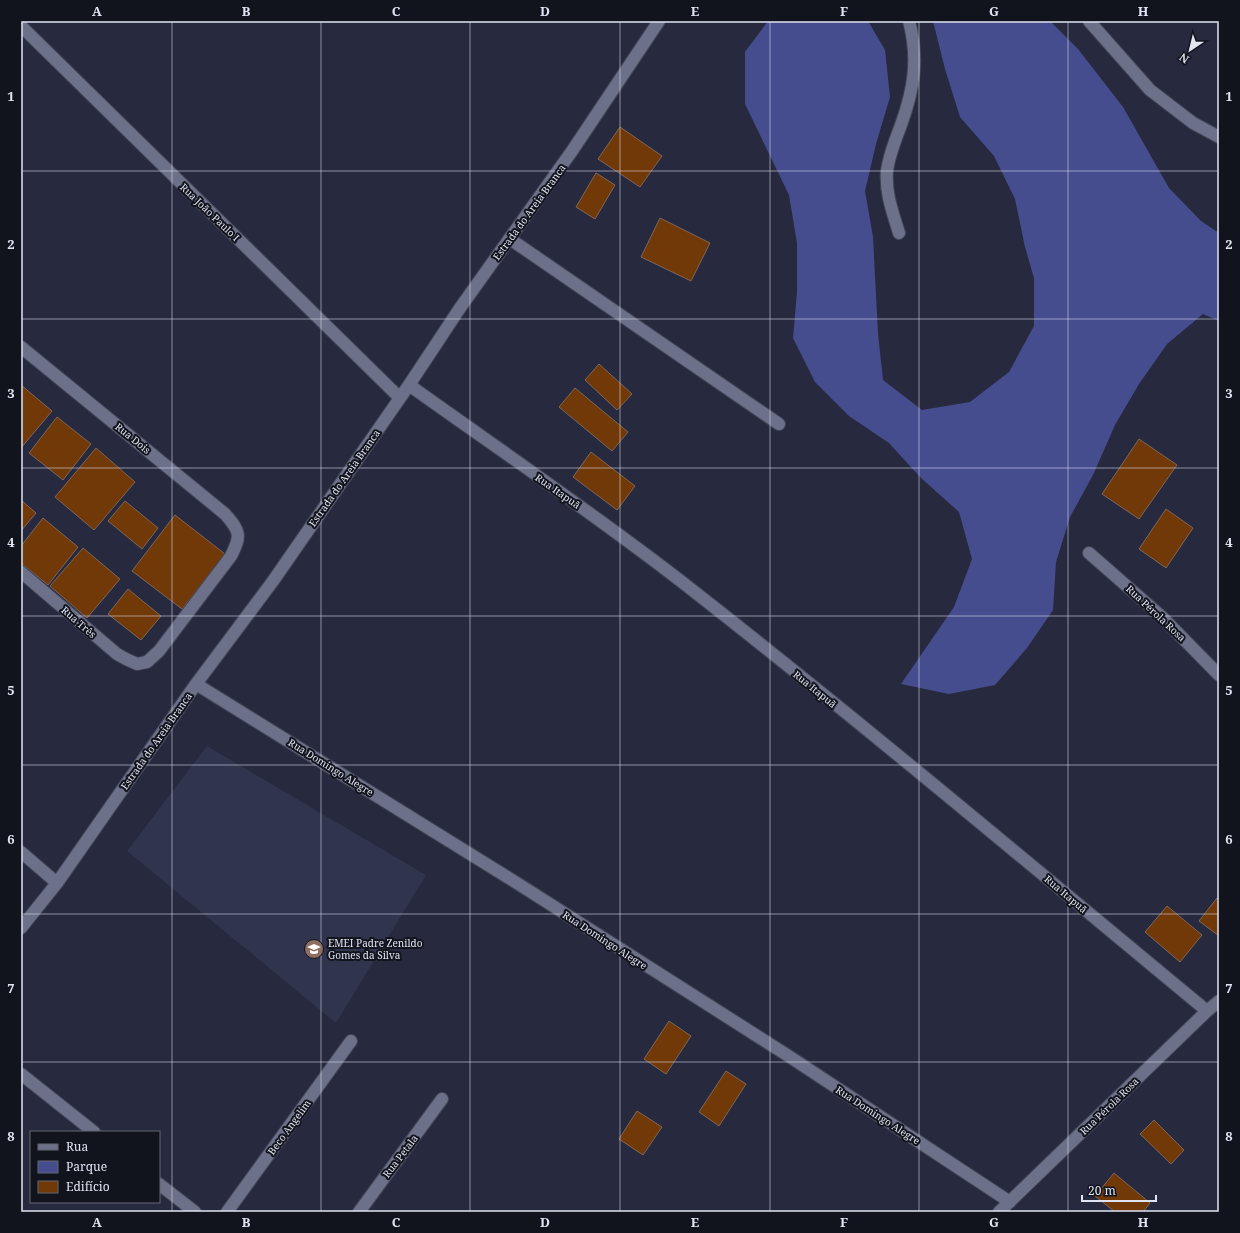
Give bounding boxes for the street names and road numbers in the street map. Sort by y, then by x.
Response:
street label: Estrada do Areia Branca [489,161,569,263]
street label: Rua João Paulo I [177,180,243,244]
street label: Rua Dois [112,419,154,457]
street label: Estrada do Areia Branca [305,426,383,529]
street label: Rua Itapuã [533,470,584,512]
street label: Rua Pérola Rosa [1123,582,1189,645]
street label: Rua Três [59,603,100,641]
street label: Rua Itapuã [790,667,840,711]
street label: Estrada do Areia Branca [117,689,195,792]
street label: Rua Domingo Alegre [286,735,376,799]
street label: Rua Itapuã [1042,872,1091,916]
street label: Rua Domingo Alegre [560,907,650,973]
street label: Rua Pérola Rosa [1077,1074,1142,1138]
street label: Rua Domingo Alegre [833,1082,923,1148]
street label: Beco Angelim [264,1096,314,1157]
street label: Rua Petala [379,1131,421,1180]

